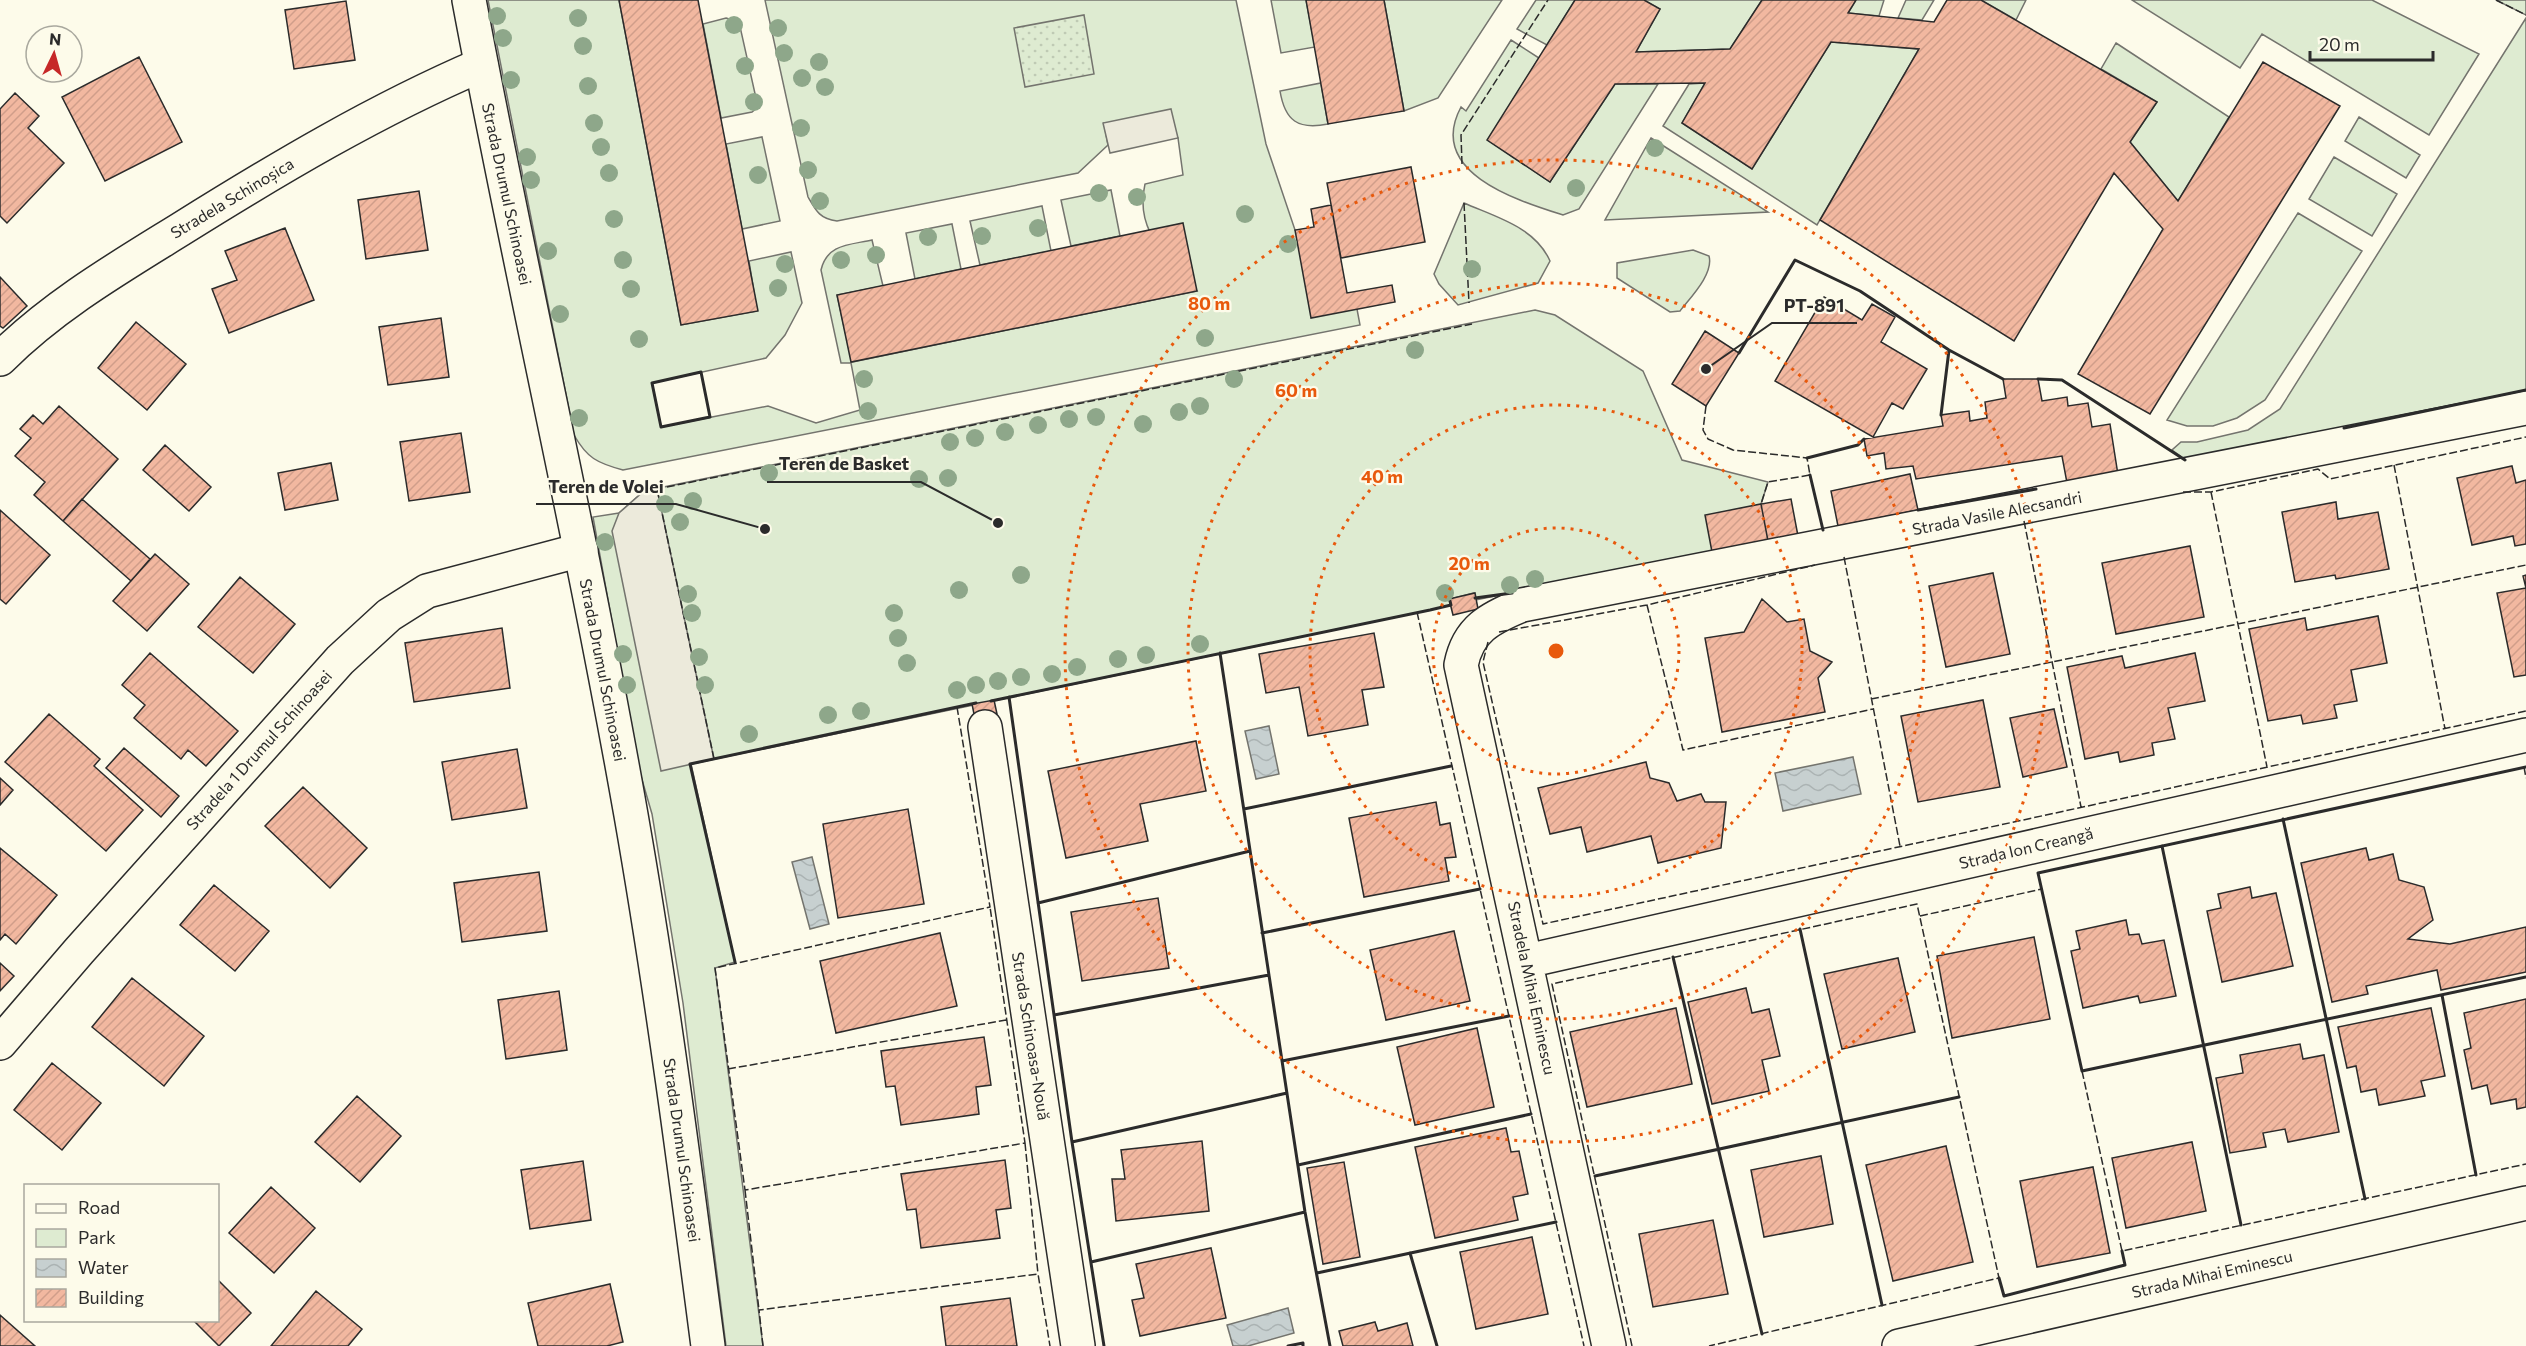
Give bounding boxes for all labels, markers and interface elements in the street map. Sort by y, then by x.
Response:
north arrow [24,24,84,84]
scale bar [2310,24,2433,62]
text: N [49,29,62,49]
text: 20 m [2319,33,2360,55]
street label: Strada Drumul Schinoasei [479,101,536,287]
street label: Stradela Schinoșica [167,153,298,244]
callout: PT-891 [1772,287,1857,323]
text: 80 m [1188,292,1230,314]
text: PT-891 [1784,294,1844,316]
text: 60 m [1275,379,1317,401]
callout: Teren de Basket [767,446,921,482]
text: Teren de Basket [779,452,910,474]
text: 40 m [1361,465,1403,487]
callout: Teren de Volei [536,468,676,504]
text: Teren de Volei [548,475,664,497]
street label: Strada Vasile Alecsandri [1910,487,2083,538]
text: 20 m [1448,552,1490,574]
street label: Strada Drumul Schinoasei [576,577,631,763]
centre of rings [1546,641,1566,661]
street label: Stradela 1 Drumul Schinoasei [182,666,335,833]
street label: Strada Ion Creangă [1957,823,2095,872]
street label: Stradela Mihai Eminescu [1505,899,1560,1076]
street label: Strada Schinoasa-Nouă [1009,950,1054,1121]
street label: Strada Drumul Schinoasei [660,1057,705,1243]
legend [24,1184,219,1322]
text: Road [78,1196,120,1218]
text: Park [78,1226,116,1248]
street label: Strada Mihai Eminescu [2130,1246,2294,1301]
text: Water [78,1256,129,1278]
text: Building [78,1286,144,1308]

